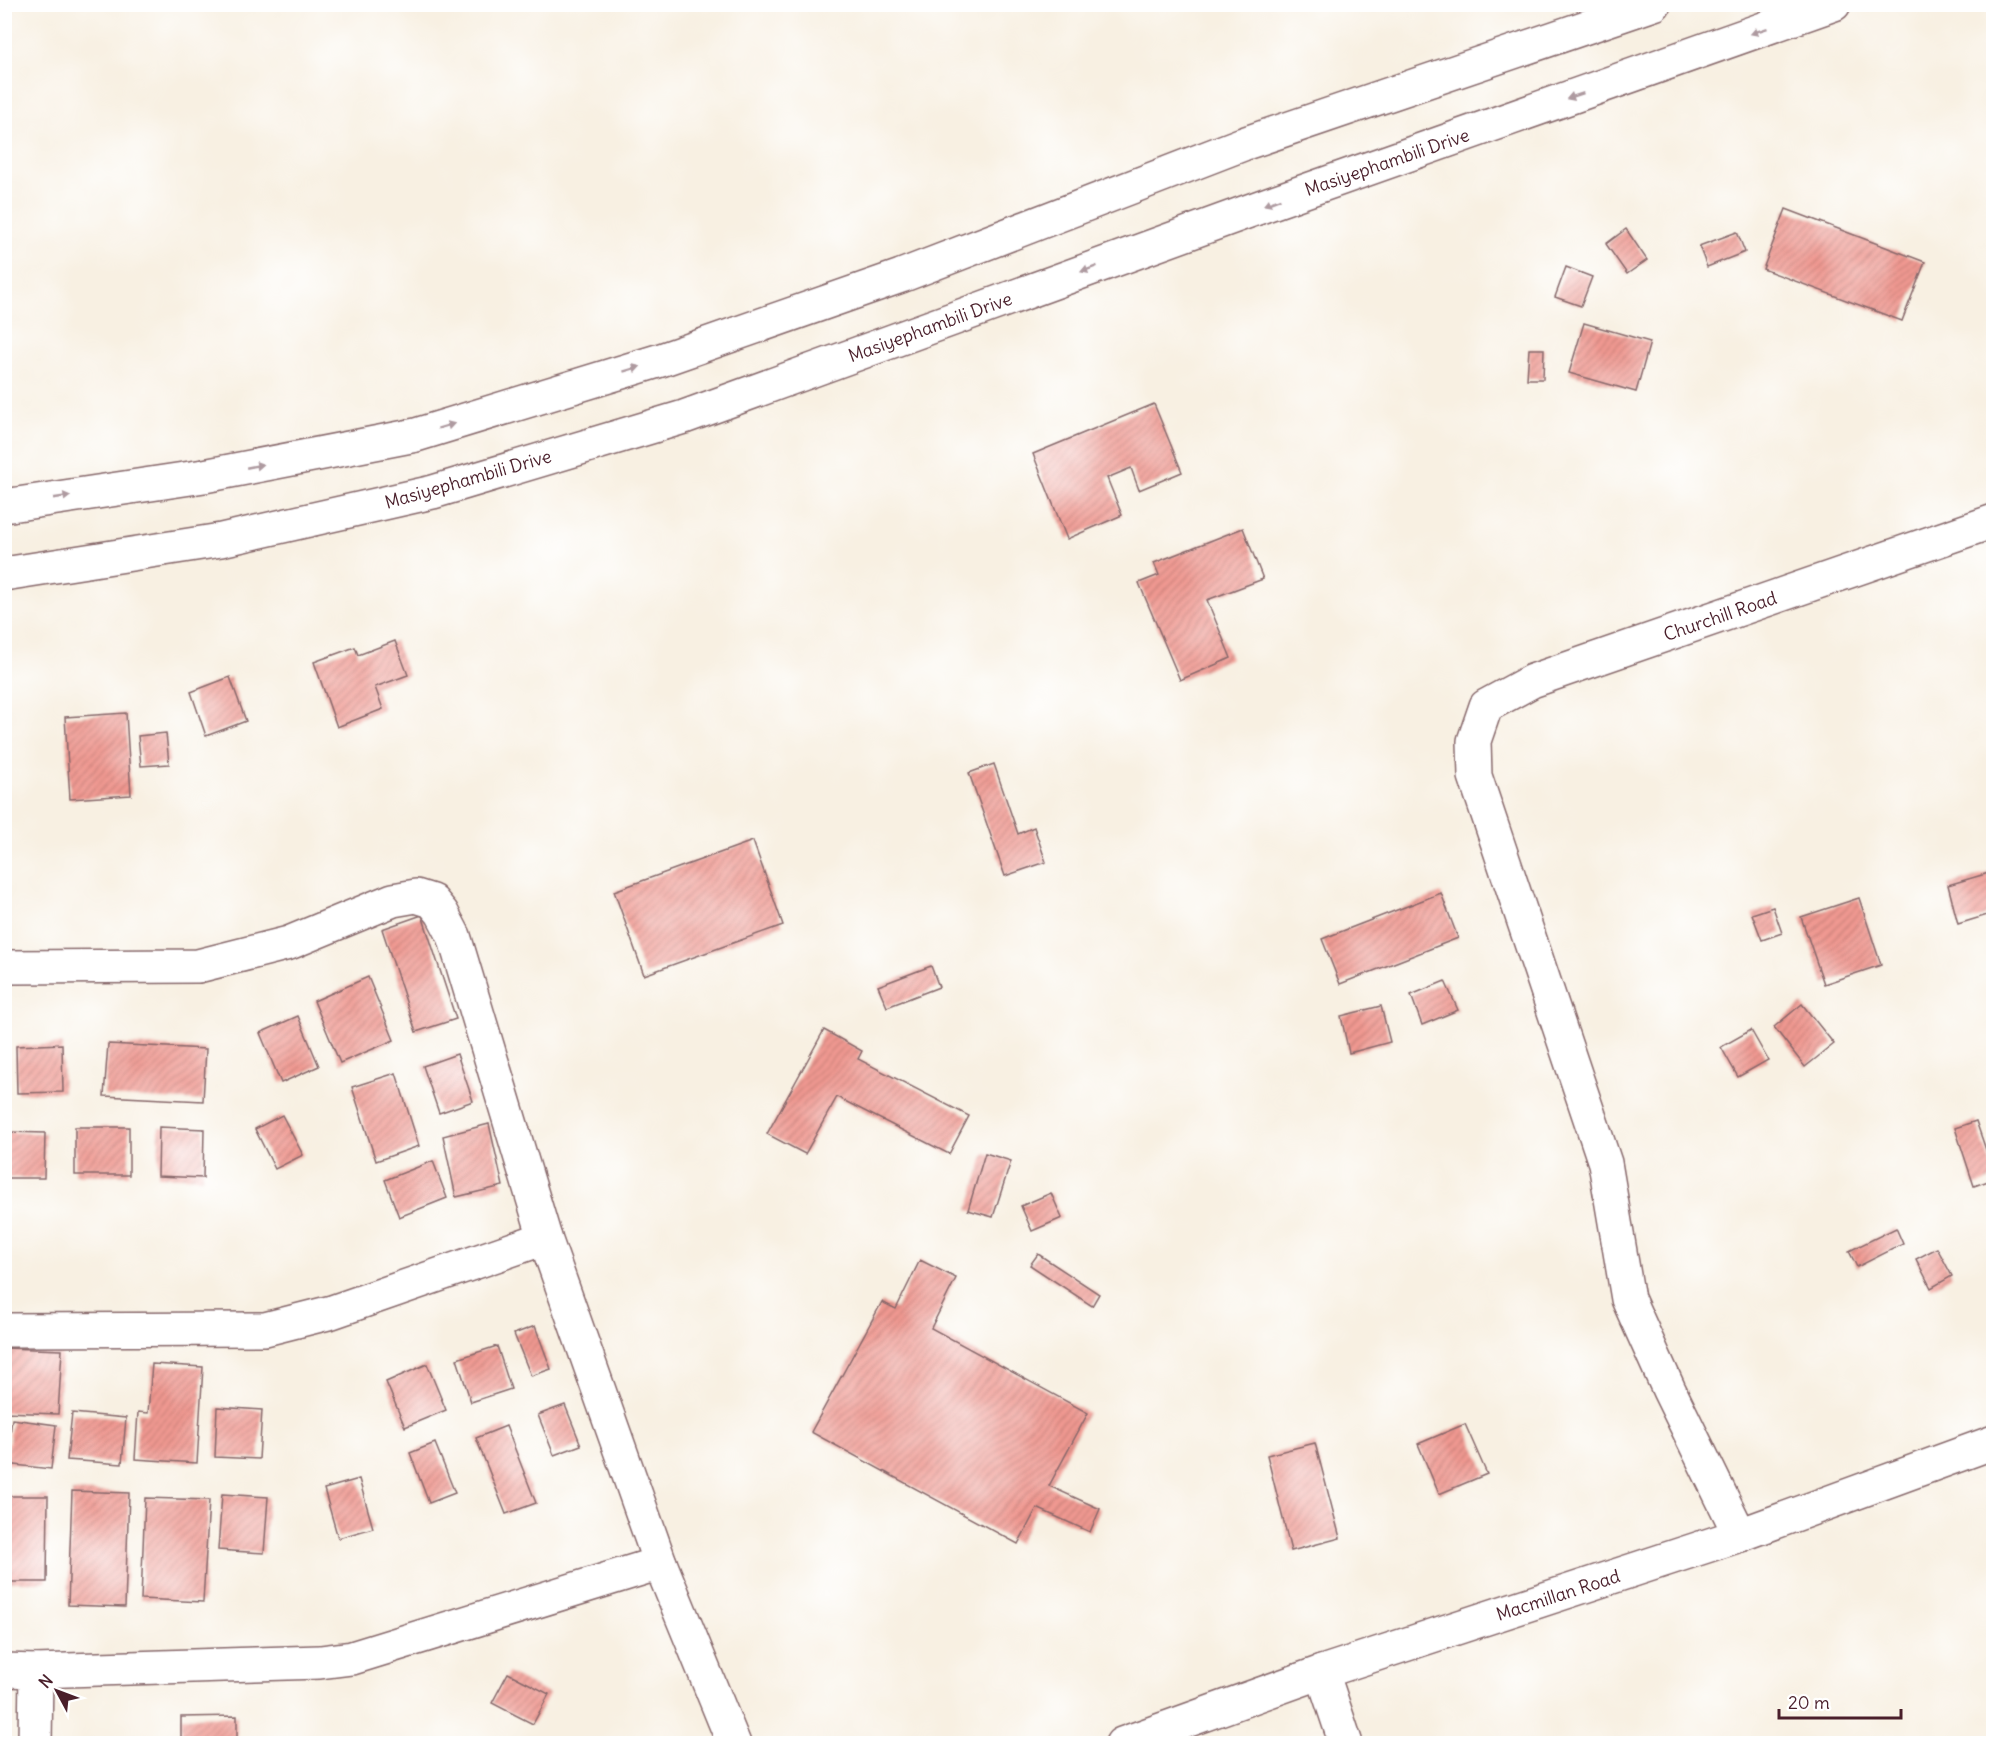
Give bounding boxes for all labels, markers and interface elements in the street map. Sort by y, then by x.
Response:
one-way arrow [1750,26,1768,36]
one-way arrow [1566,91,1584,101]
street label: Masiyephambili Drive [1302,123,1472,201]
one-way arrow [1263,198,1281,208]
one-way arrow [1080,265,1098,275]
street label: Masiyephambili Drive [845,287,1015,367]
one-way arrow [623,364,641,373]
one-way arrow [437,421,455,430]
street label: Masiyephambili Drive [382,444,554,514]
one-way arrow [246,461,265,470]
one-way arrow [53,493,72,502]
street label: Churchill Road [1660,586,1780,646]
street label: Macmillan Road [1493,1564,1623,1626]
north arrow [27,1661,87,1721]
text: N [35,1670,57,1692]
scale bar [1779,1682,1900,1720]
text: 20 m [1788,1691,1830,1714]

